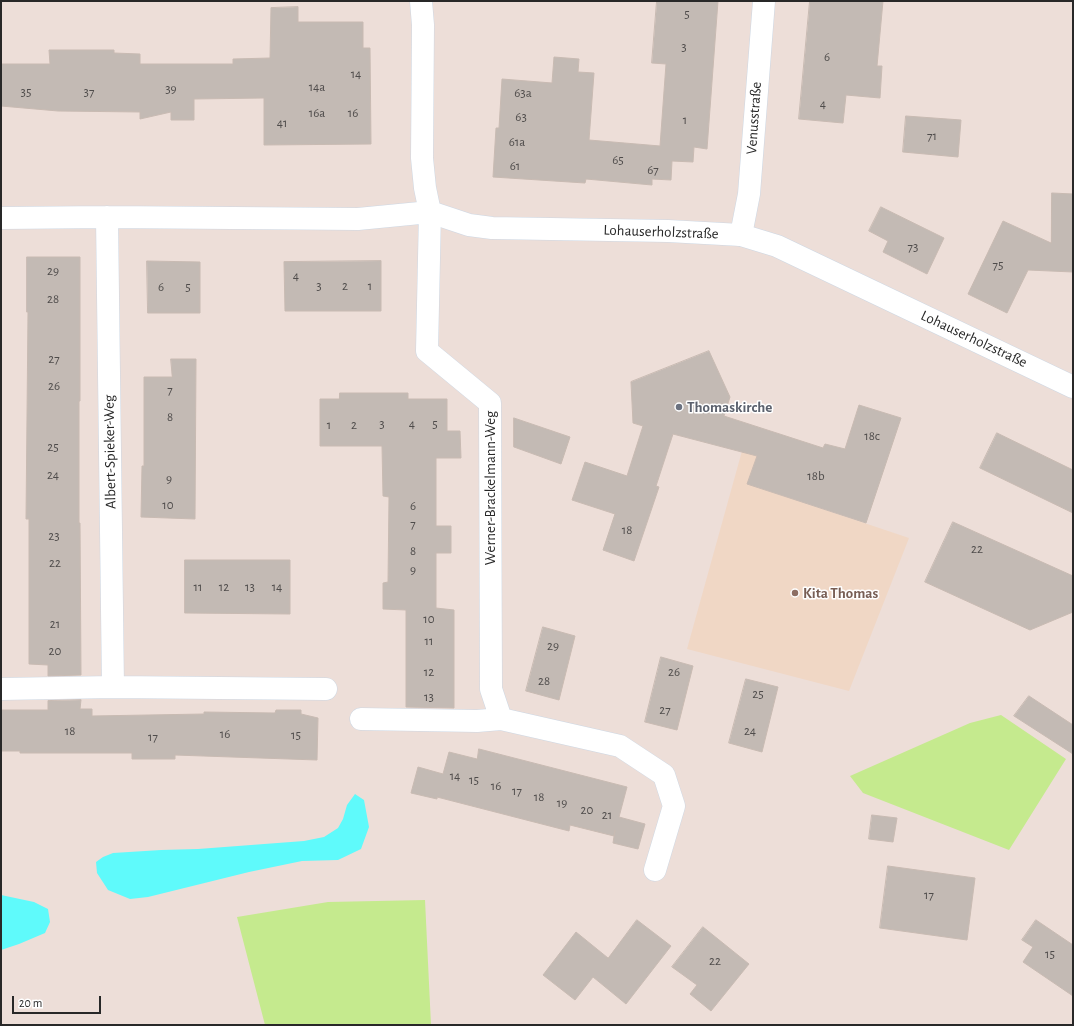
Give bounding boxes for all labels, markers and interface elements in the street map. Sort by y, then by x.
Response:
house number: 5 [684,6,690,22]
house number: 3 [681,39,687,55]
house number: 6 [824,49,830,65]
house number: 14 [351,66,361,82]
house number: 14a [309,79,325,95]
house number: 39 [165,81,177,97]
street label: Venusstraße [742,81,766,155]
house number: 35 [21,84,31,100]
house number: 37 [84,84,94,100]
house number: 63a [514,85,532,101]
house number: 4 [820,96,826,112]
house number: 16a [309,105,325,121]
house number: 16 [348,105,358,121]
house number: 63 [515,109,527,125]
house number: 1 [683,112,687,128]
house number: 41 [277,115,287,131]
house number: 71 [927,128,937,144]
house number: 61a [509,134,525,150]
house number: 65 [612,152,624,168]
house number: 61 [510,158,520,174]
house number: 67 [647,162,659,178]
street label: Lohauserholzstraße [603,221,719,243]
house number: 73 [908,239,918,255]
house number: 75 [993,257,1003,273]
house number: 29 [47,263,59,279]
house number: 4 [293,268,299,284]
house number: 3 [316,278,322,294]
house number: 2 [342,278,348,294]
house number: 1 [368,278,372,294]
house number: 6 [158,279,164,295]
house number: 5 [185,279,191,295]
house number: 28 [47,291,59,307]
street label: Lohauserholzstraße [918,306,1030,372]
house number: 27 [48,351,60,367]
house number: 26 [48,378,60,394]
house number: 7 [167,382,173,398]
street label: Albert-Spieker-Weg [100,395,120,509]
place label: Thomaskirche [687,398,772,416]
marker: Thomaskirche [674,402,684,412]
house number: 8 [167,409,173,425]
street label: Werner-Brackelmann-Weg [481,411,499,565]
house number: 3 [379,416,385,432]
house number: 4 [409,416,415,432]
house number: 5 [432,416,438,432]
house number: 1 [327,417,331,433]
house number: 2 [351,417,357,433]
house number: 18c [864,428,880,444]
house number: 25 [47,439,59,455]
house number: 24 [47,467,59,483]
house number: 18b [807,468,825,484]
house number: 9 [166,471,172,487]
house number: 10 [162,497,174,513]
house number: 6 [410,498,416,514]
house number: 7 [410,516,416,532]
house number: 18 [622,522,632,538]
house number: 23 [48,528,60,544]
house number: 22 [971,541,983,557]
house number: 8 [410,543,416,559]
house number: 22 [49,555,61,571]
house number: 9 [410,562,416,578]
house number: 11 [194,579,202,595]
house number: 12 [219,579,229,595]
house number: 13 [245,579,255,595]
house number: 14 [272,579,282,595]
place label: Kita Thomas [803,584,878,602]
marker: Kita Thomas [790,588,800,598]
house number: 10 [423,611,435,627]
house number: 21 [50,616,60,632]
house number: 11 [425,633,433,649]
house number: 29 [547,638,559,654]
house number: 20 [49,643,61,659]
house number: 12 [424,664,434,680]
house number: 26 [668,664,680,680]
house number: 28 [538,673,550,689]
house number: 25 [752,686,764,702]
house number: 13 [424,689,434,705]
house number: 27 [659,702,671,718]
house number: 18 [65,723,75,739]
house number: 24 [744,723,756,739]
house number: 16 [220,726,230,742]
house number: 15 [291,727,301,743]
house number: 17 [148,729,158,745]
house number: 14 [450,768,460,784]
house number: 15 [469,772,479,788]
house number: 16 [491,778,501,794]
house number: 17 [512,783,522,799]
house number: 18 [534,789,544,805]
house number: 19 [557,795,567,811]
house number: 20 [581,802,593,818]
house number: 21 [602,807,612,823]
house number: 17 [924,887,934,903]
house number: 15 [1045,946,1055,962]
house number: 22 [709,953,721,969]
scale bar [14,988,103,1014]
text: 20 m [19,997,42,1009]

